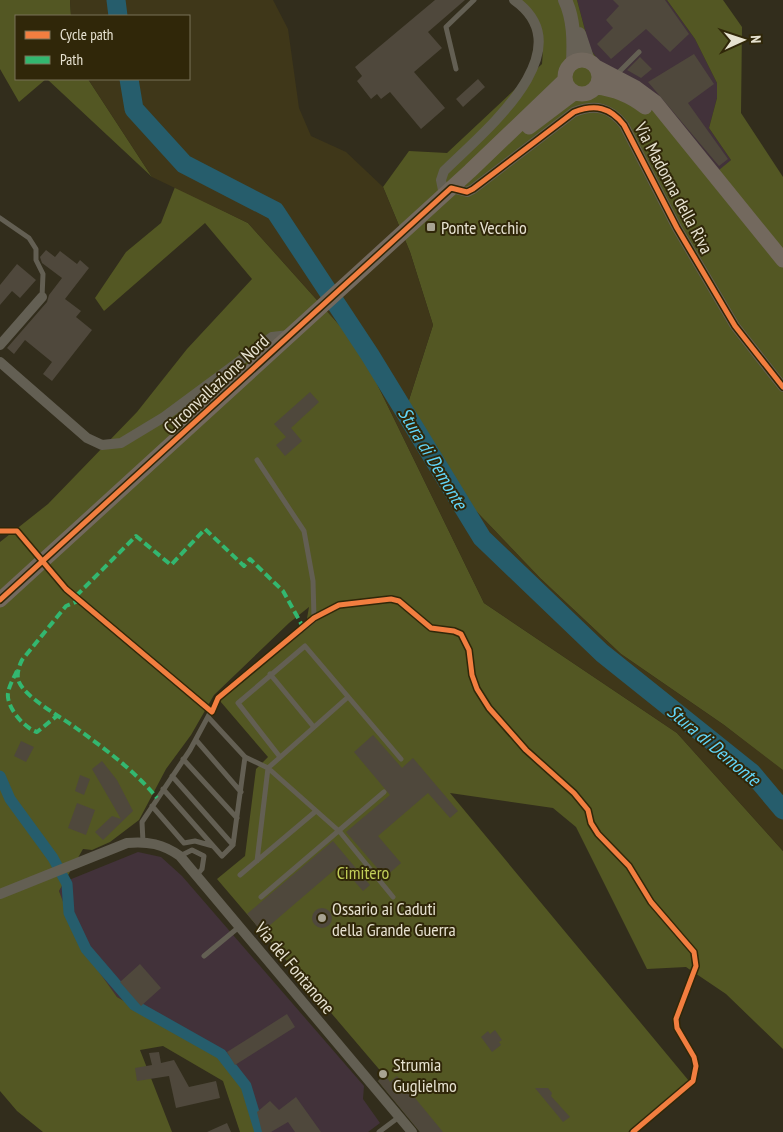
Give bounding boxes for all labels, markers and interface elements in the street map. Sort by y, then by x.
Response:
legend [15,15,190,80]
north arrow [718,15,768,65]
text: Cycle path [60,25,113,44]
text: N [747,35,765,44]
text: Path [60,50,83,69]
street label: Via Madonna della Riva [629,117,718,258]
place label: Ponte Vecchio [441,216,527,239]
marker: Ponte Vecchio [425,221,437,233]
street label: Circonvallazione Nord [158,329,274,439]
water label: Stura di Demonte [393,403,473,514]
water label: Stura di Demonte [662,699,766,792]
park label: Cimitero [337,861,390,884]
place label: Ossario ai Caduti della Grande Guerra [332,897,456,941]
marker: Ossario ai Caduti della Grande Guerra [316,912,328,924]
street label: Via del Fontanone [249,917,340,1019]
place label: Strumia Guglielmo [393,1053,457,1097]
marker: Strumia Guglielmo [377,1068,389,1080]

